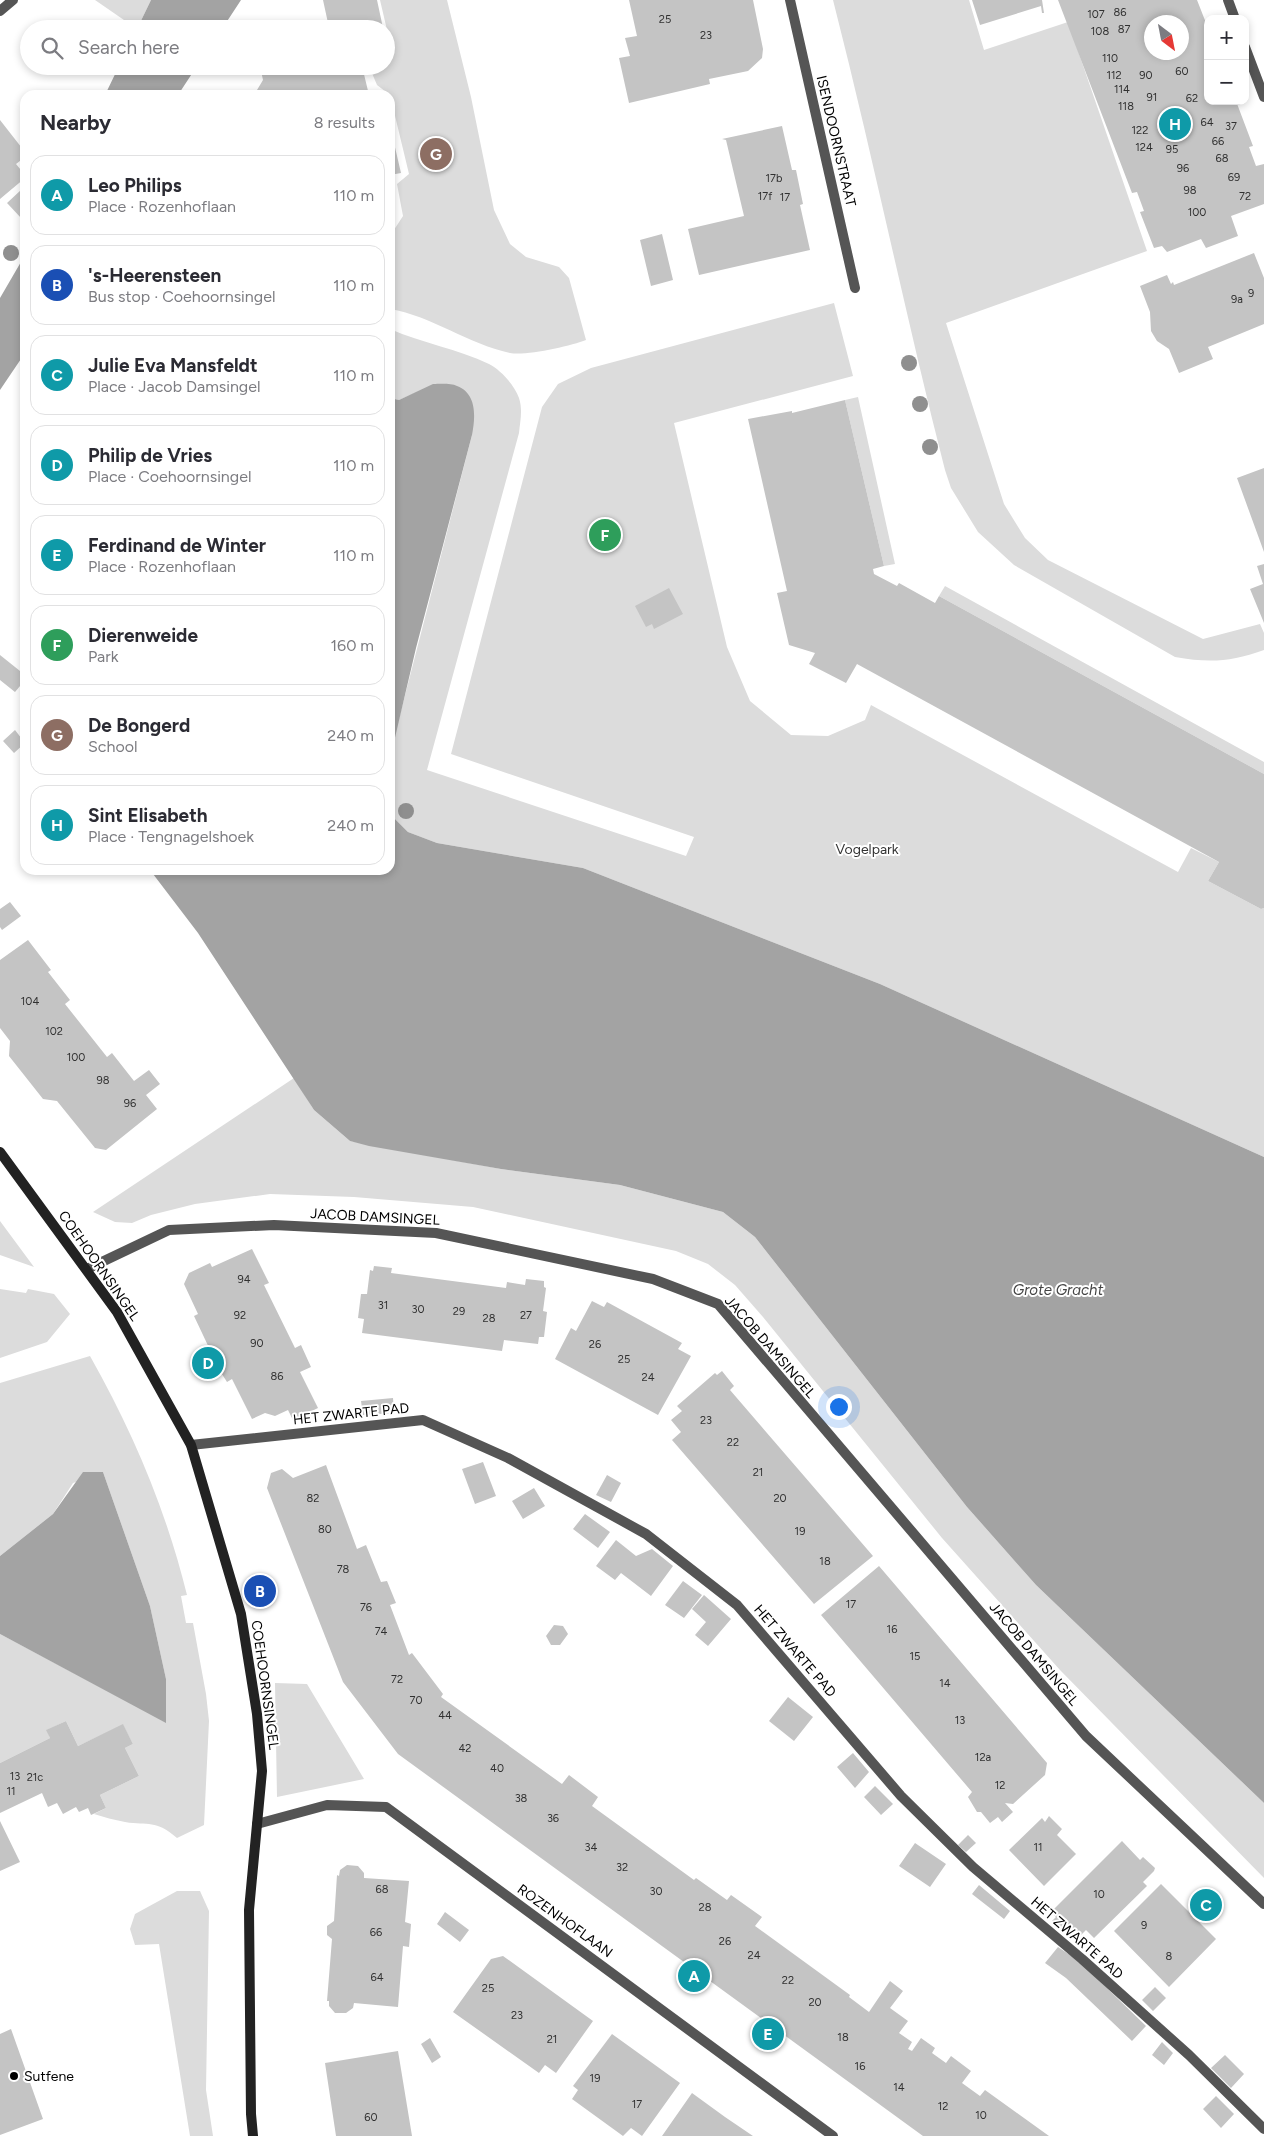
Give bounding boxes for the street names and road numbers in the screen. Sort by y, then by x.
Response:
street label: ISENDOORNSTRAAT [813,74,859,208]
street label: JACOB DAMSINGEL [310,1205,441,1229]
street label: COEHOORNSINGEL [55,1208,144,1325]
street label: JACOB DAMSINGEL [721,1292,819,1402]
street label: HET ZWARTE PAD [292,1399,410,1429]
street label: JACOB DAMSINGEL [986,1599,1083,1710]
street label: HET ZWARTE PAD [750,1601,840,1701]
street label: COEHOORNSINGEL [247,1619,283,1752]
street label: ROZENHOFLAAN [514,1881,616,1961]
street label: HET ZWARTE PAD [1027,1893,1127,1983]

